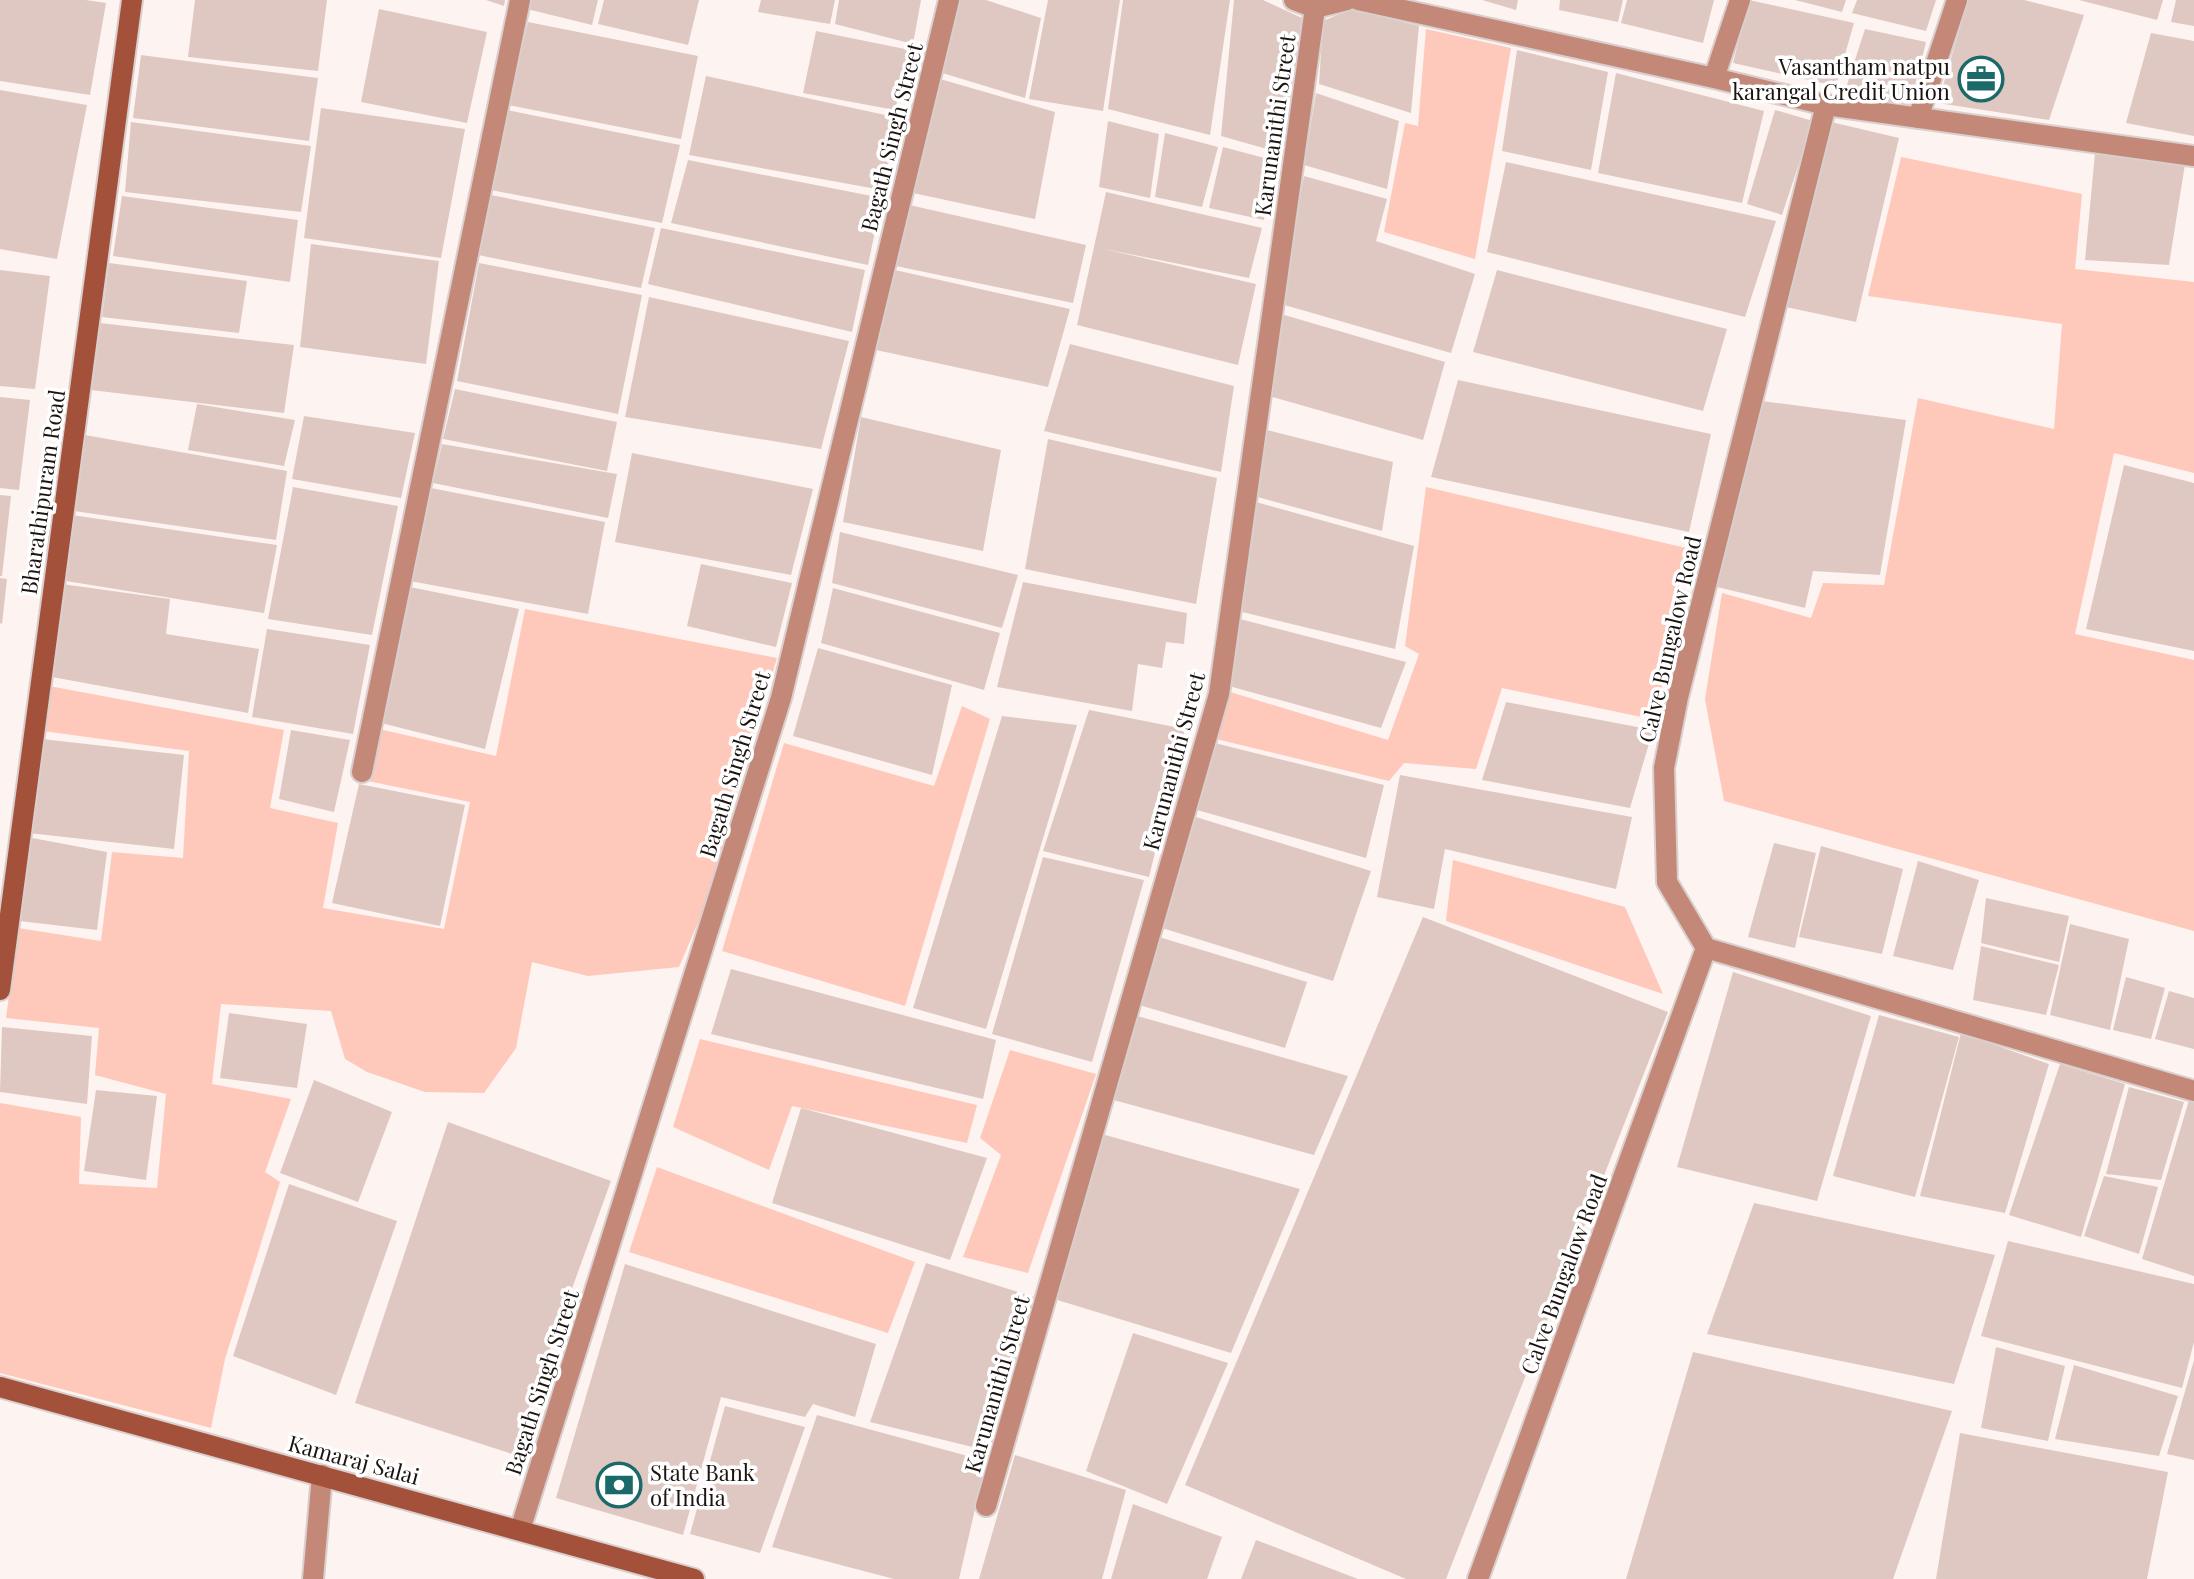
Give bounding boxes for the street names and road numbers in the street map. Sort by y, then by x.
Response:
street label: Karunanithi Street [1246,31,1302,218]
street label: Bagath Singh Street [853,38,929,235]
street label: Bharathipuram Road [13,387,71,596]
street label: Calve Bungalow Road [1631,533,1707,745]
street label: Bagath Singh Street [691,666,777,861]
street label: Karunanithi Street [1135,667,1212,853]
street label: Calve Bungalow Road [1513,1169,1613,1378]
street label: Bagath Singh Street [497,1284,586,1479]
street label: Karunanithi Street [956,1291,1036,1476]
street label: Kamaraj Salai [285,1427,423,1491]

